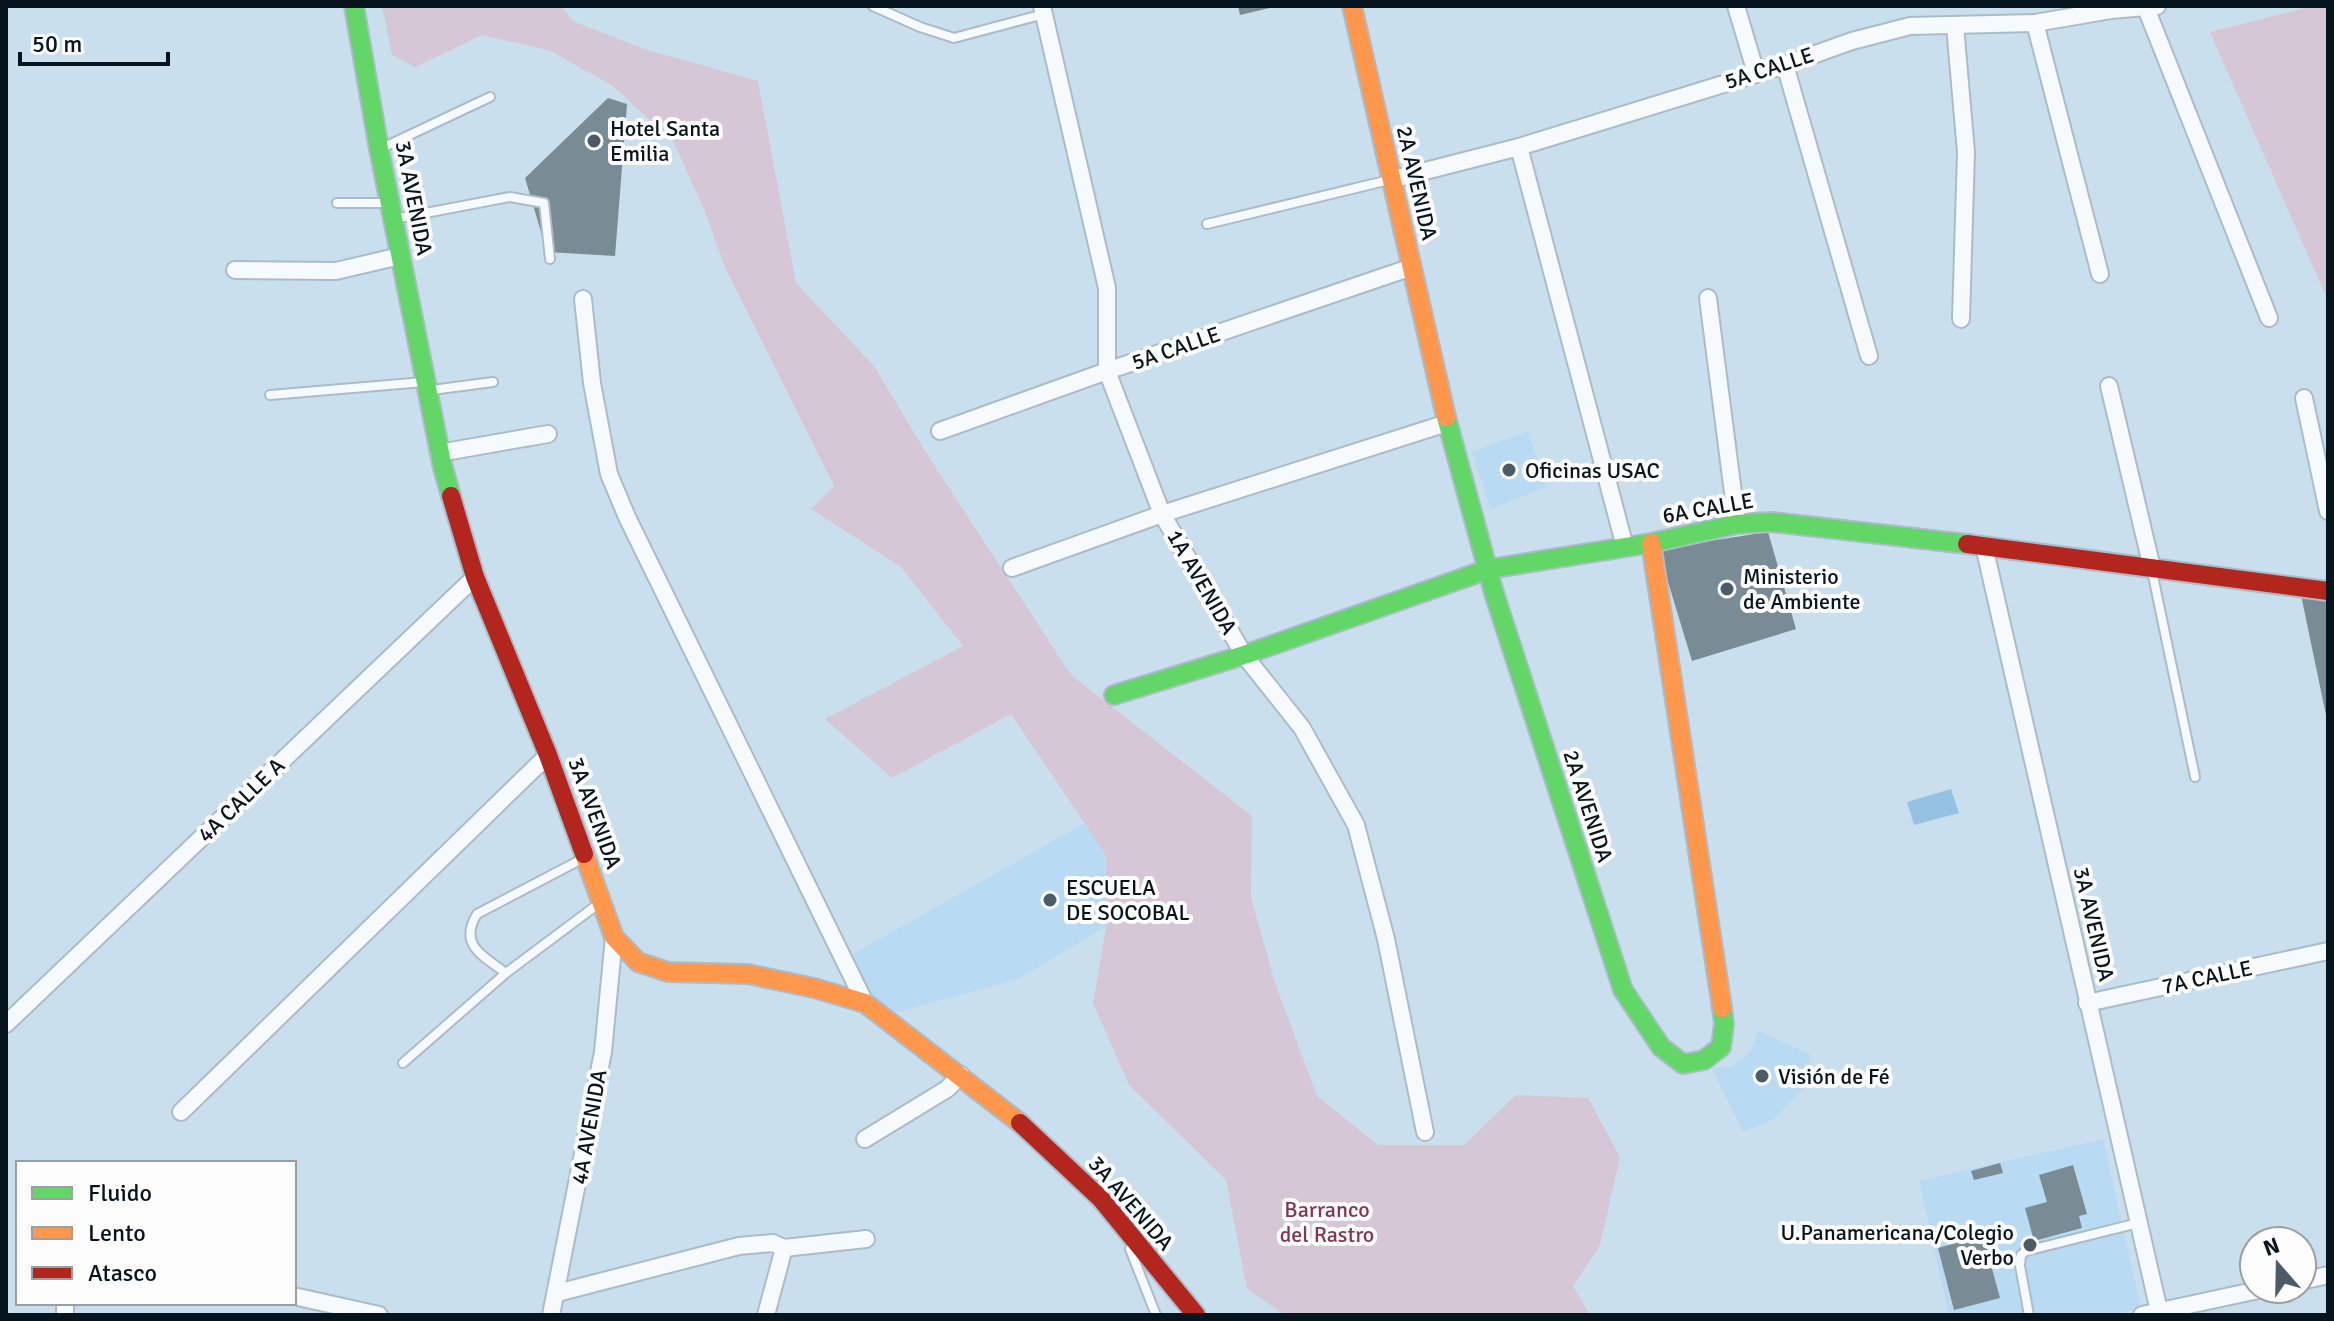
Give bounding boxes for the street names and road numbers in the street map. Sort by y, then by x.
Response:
street label: 5A CALLE [1721,41,1817,95]
street label: 2A AVENIDA [1391,123,1443,243]
street label: 3A AVENIDA [390,138,438,258]
street label: 5A CALLE [1128,320,1224,376]
street label: 6A CALLE [1660,487,1756,529]
street label: 1A AVENIDA [1161,525,1243,640]
street label: 2A AVENIDA [1557,746,1619,866]
street label: 4A CALLE A [192,752,290,848]
street label: 3A AVENIDA [562,754,628,873]
street label: 3A AVENIDA [2068,864,2120,984]
street label: 7A CALLE [2159,954,2255,1000]
street label: 4A AVENIDA [566,1067,612,1187]
street label: 3A AVENIDA [1083,1150,1180,1256]

